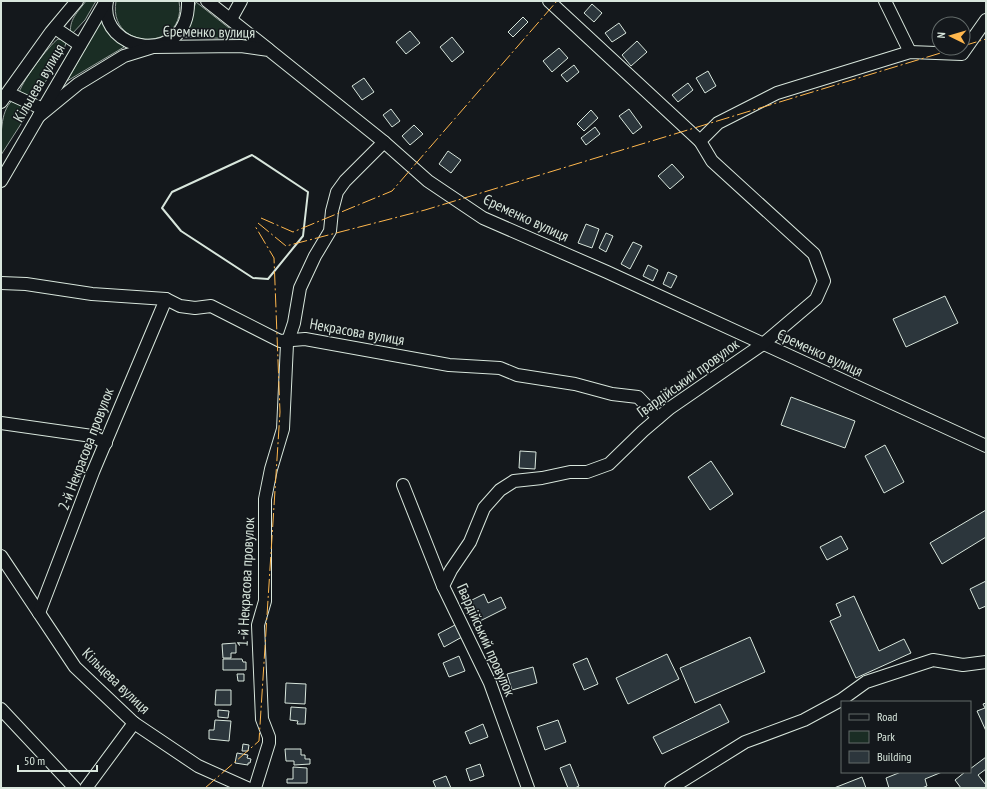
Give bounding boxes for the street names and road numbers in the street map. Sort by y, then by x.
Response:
street label: Єременко вулиця [163,21,255,42]
street label: Кільцева вулиця [9,40,69,125]
street label: Єременко вулиця [480,189,572,246]
street label: Некрасова вулиця [308,314,406,349]
street label: Єременко вулиця [774,324,866,381]
street label: Гвардійський провулок [633,334,743,421]
street label: 2-й Некрасова провулок [53,385,118,513]
street label: 1-й Некрасова провулок [233,517,258,647]
street label: Гвардійський провулок [453,580,520,699]
street label: Кільцева вулиця [78,644,154,718]

